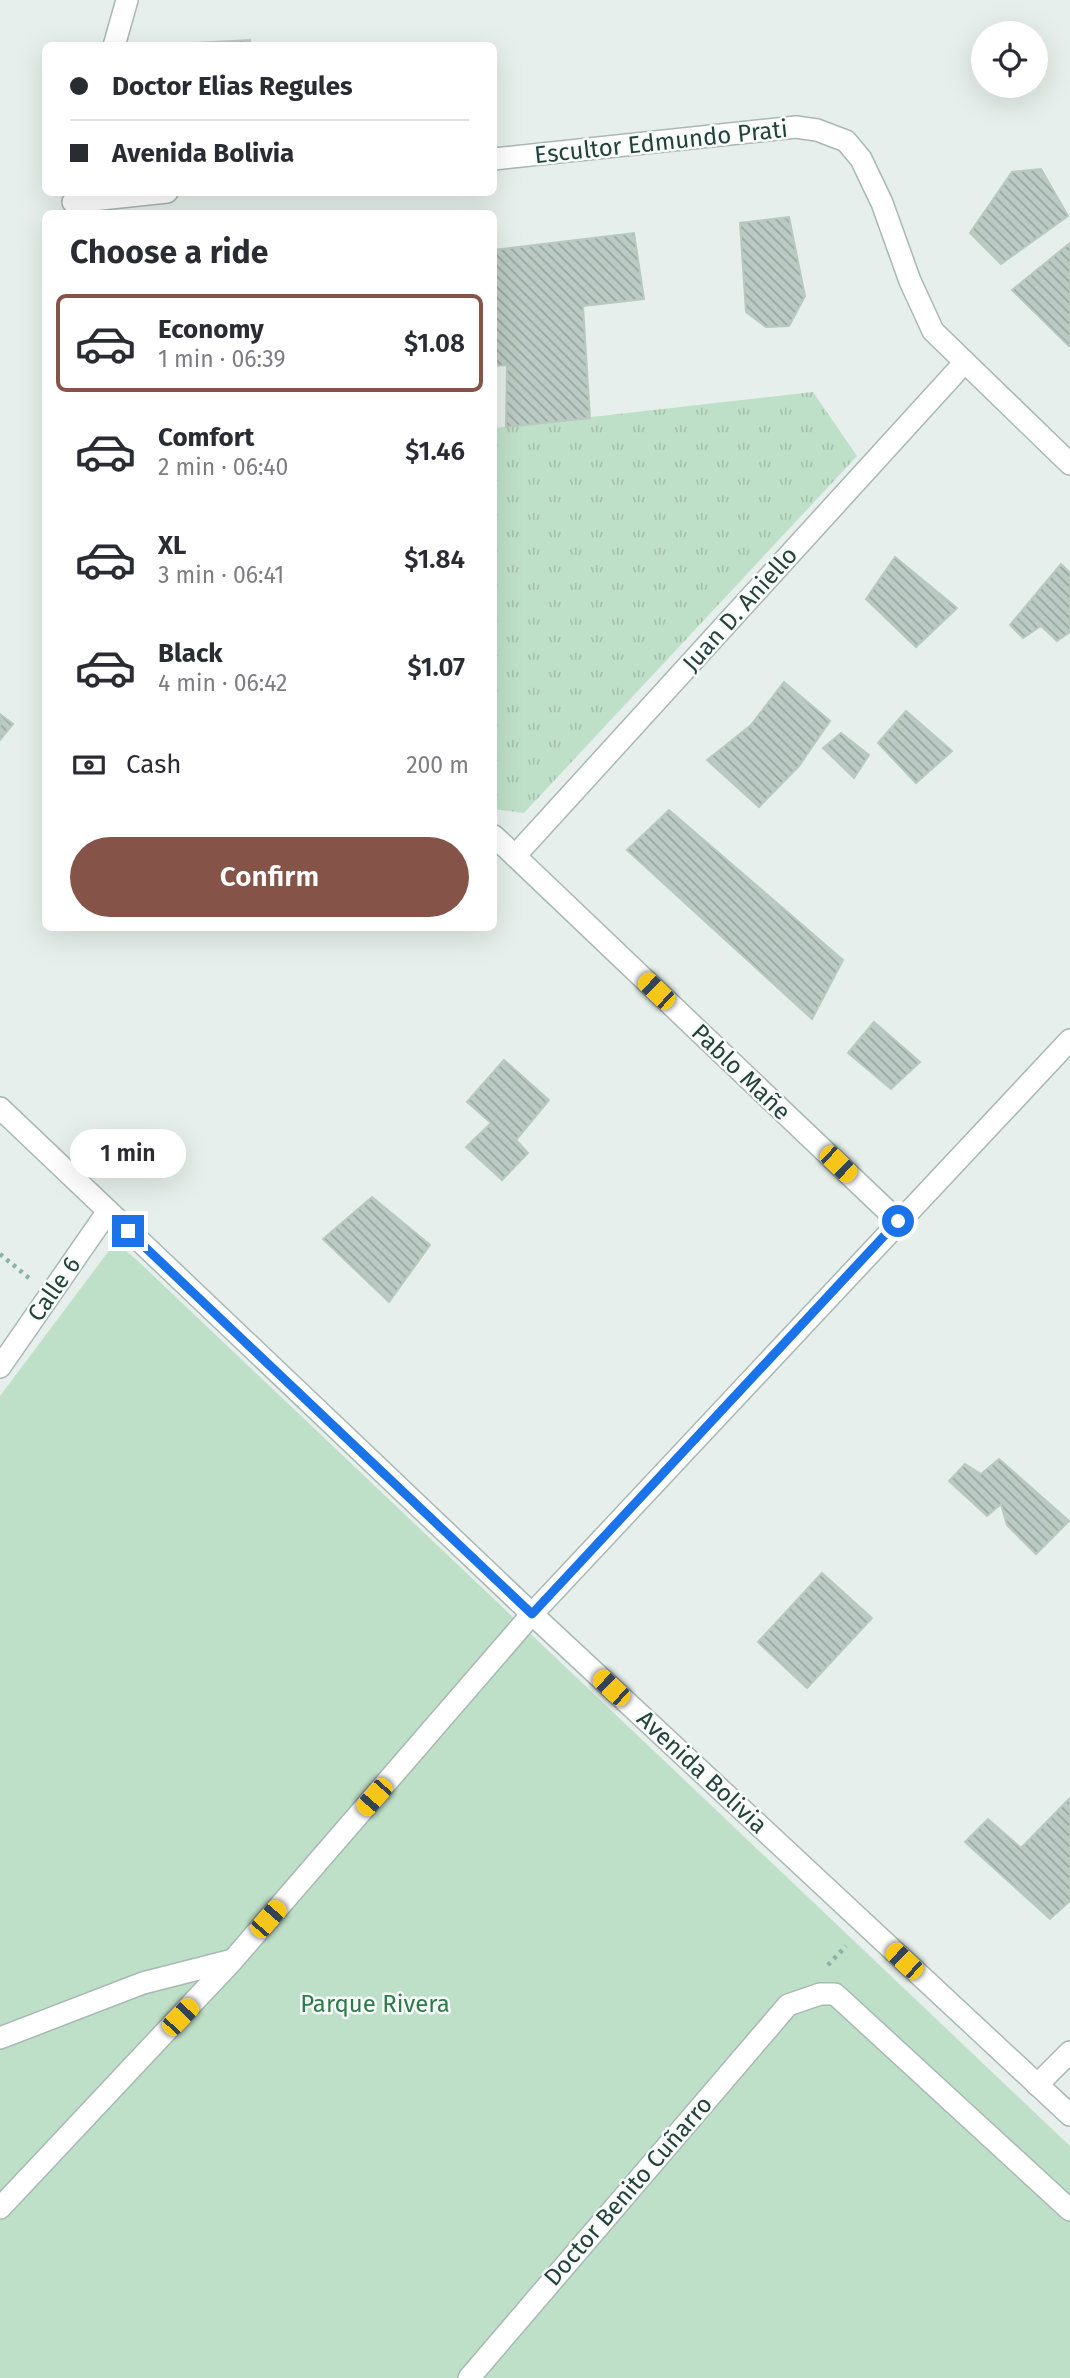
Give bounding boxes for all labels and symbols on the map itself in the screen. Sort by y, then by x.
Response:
street label: Escultor Edmundo Prati [533,115,789,169]
street label: Juan D. Aniello [677,541,803,677]
car [634,969,679,1013]
street label: Pablo Mañe [686,1018,796,1126]
callout: 1 min [70,1130,186,1178]
car [816,1142,861,1186]
route start [882,1205,914,1237]
route end [112,1215,144,1247]
street label: Calle 6 [22,1251,86,1327]
car [589,1666,634,1710]
street label: Avenida Bolivia [631,1705,773,1839]
car [353,1774,396,1820]
car [247,1896,290,1942]
car [882,1939,927,1983]
park label: Parque Rivera [300,1990,450,2018]
car [158,1994,203,2040]
street label: Doctor Benito Cuñarro [538,2090,718,2292]

